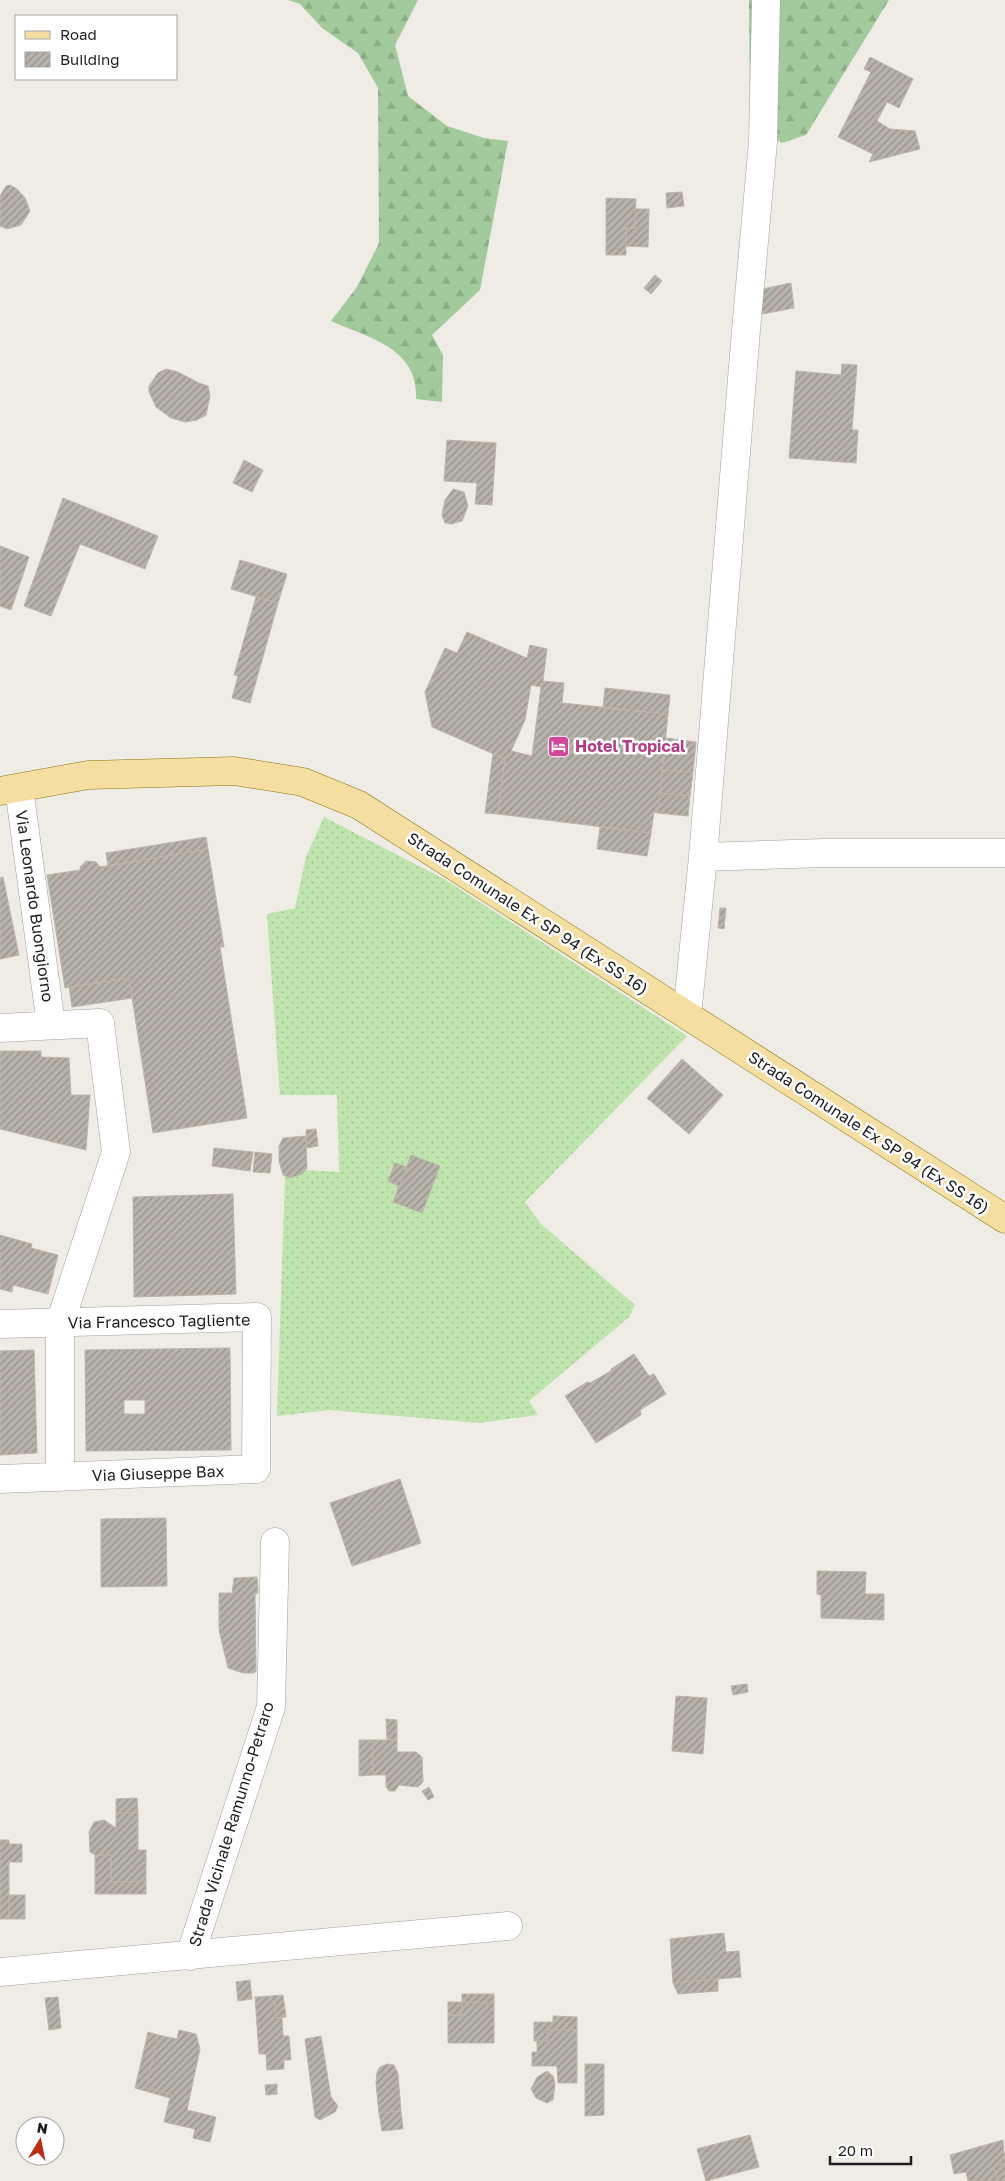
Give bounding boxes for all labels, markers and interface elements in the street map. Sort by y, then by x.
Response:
legend [15,15,178,80]
text: Road [60,25,97,43]
text: Building [60,50,120,68]
hotel icon: Hotel Tropical [547,734,571,758]
place label: Hotel Tropical [575,736,686,756]
street label: Via Leonardo Buongiorno [12,809,58,1003]
street label: Strada Comunale Ex SP 94 (Ex SS 16) [404,828,652,998]
street label: Strada Comunale Ex SP 94 (Ex SS 16) [745,1047,993,1217]
street label: Via Francesco Tagliente [67,1309,251,1333]
street label: Via Giuseppe Bax [91,1461,225,1485]
street label: Strada Vicinale Ramunno-Petraro [184,1699,278,1949]
north arrow [15,2116,65,2166]
text: N [36,2118,49,2137]
scale bar [830,2134,911,2166]
text: 20 m [838,2141,873,2159]

